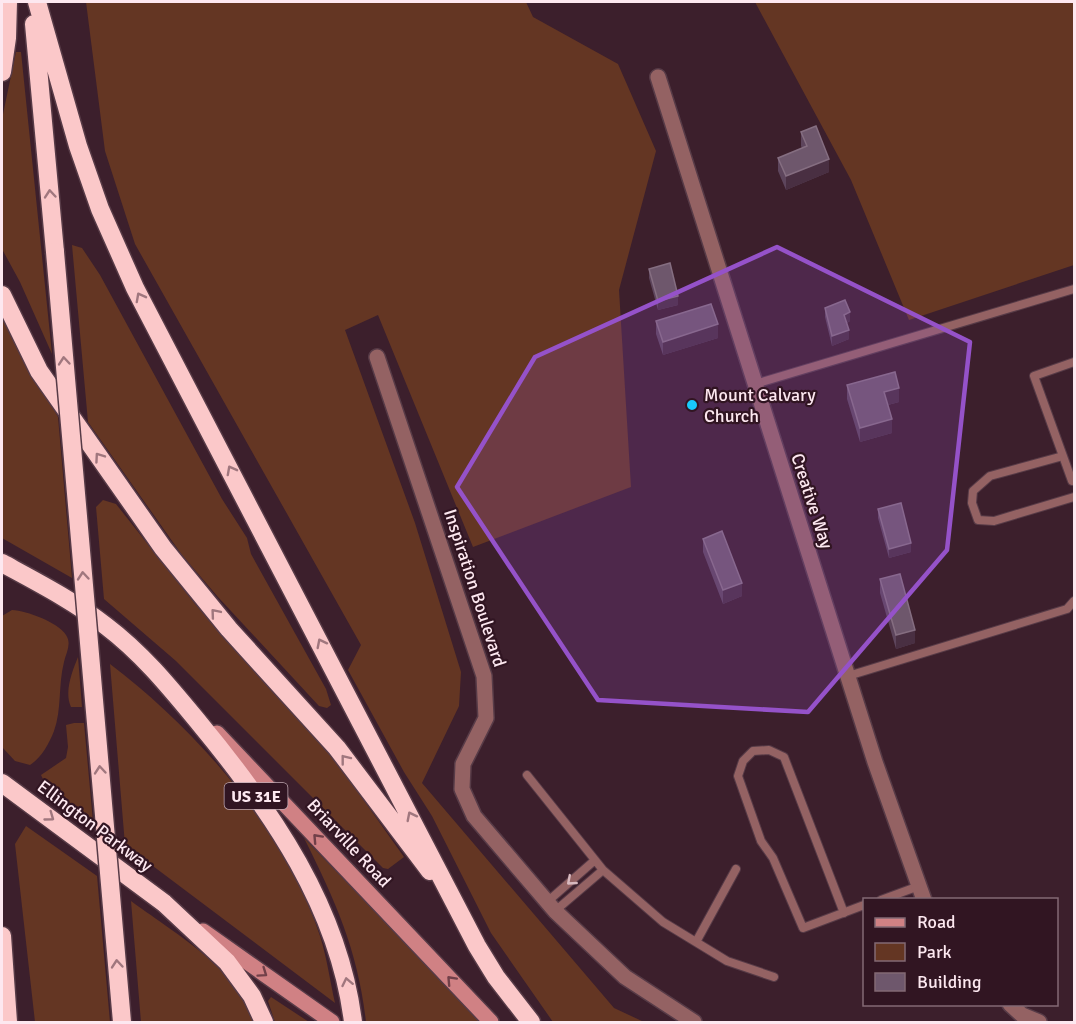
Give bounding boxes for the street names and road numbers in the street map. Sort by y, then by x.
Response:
street label: Creative Way [786,450,838,552]
street label: Inspiration Boulevard [439,506,511,670]
street label: Ellington Parkway [33,775,157,877]
road number: US 31E [224,783,288,809]
street label: Briarville Road [302,794,396,892]

